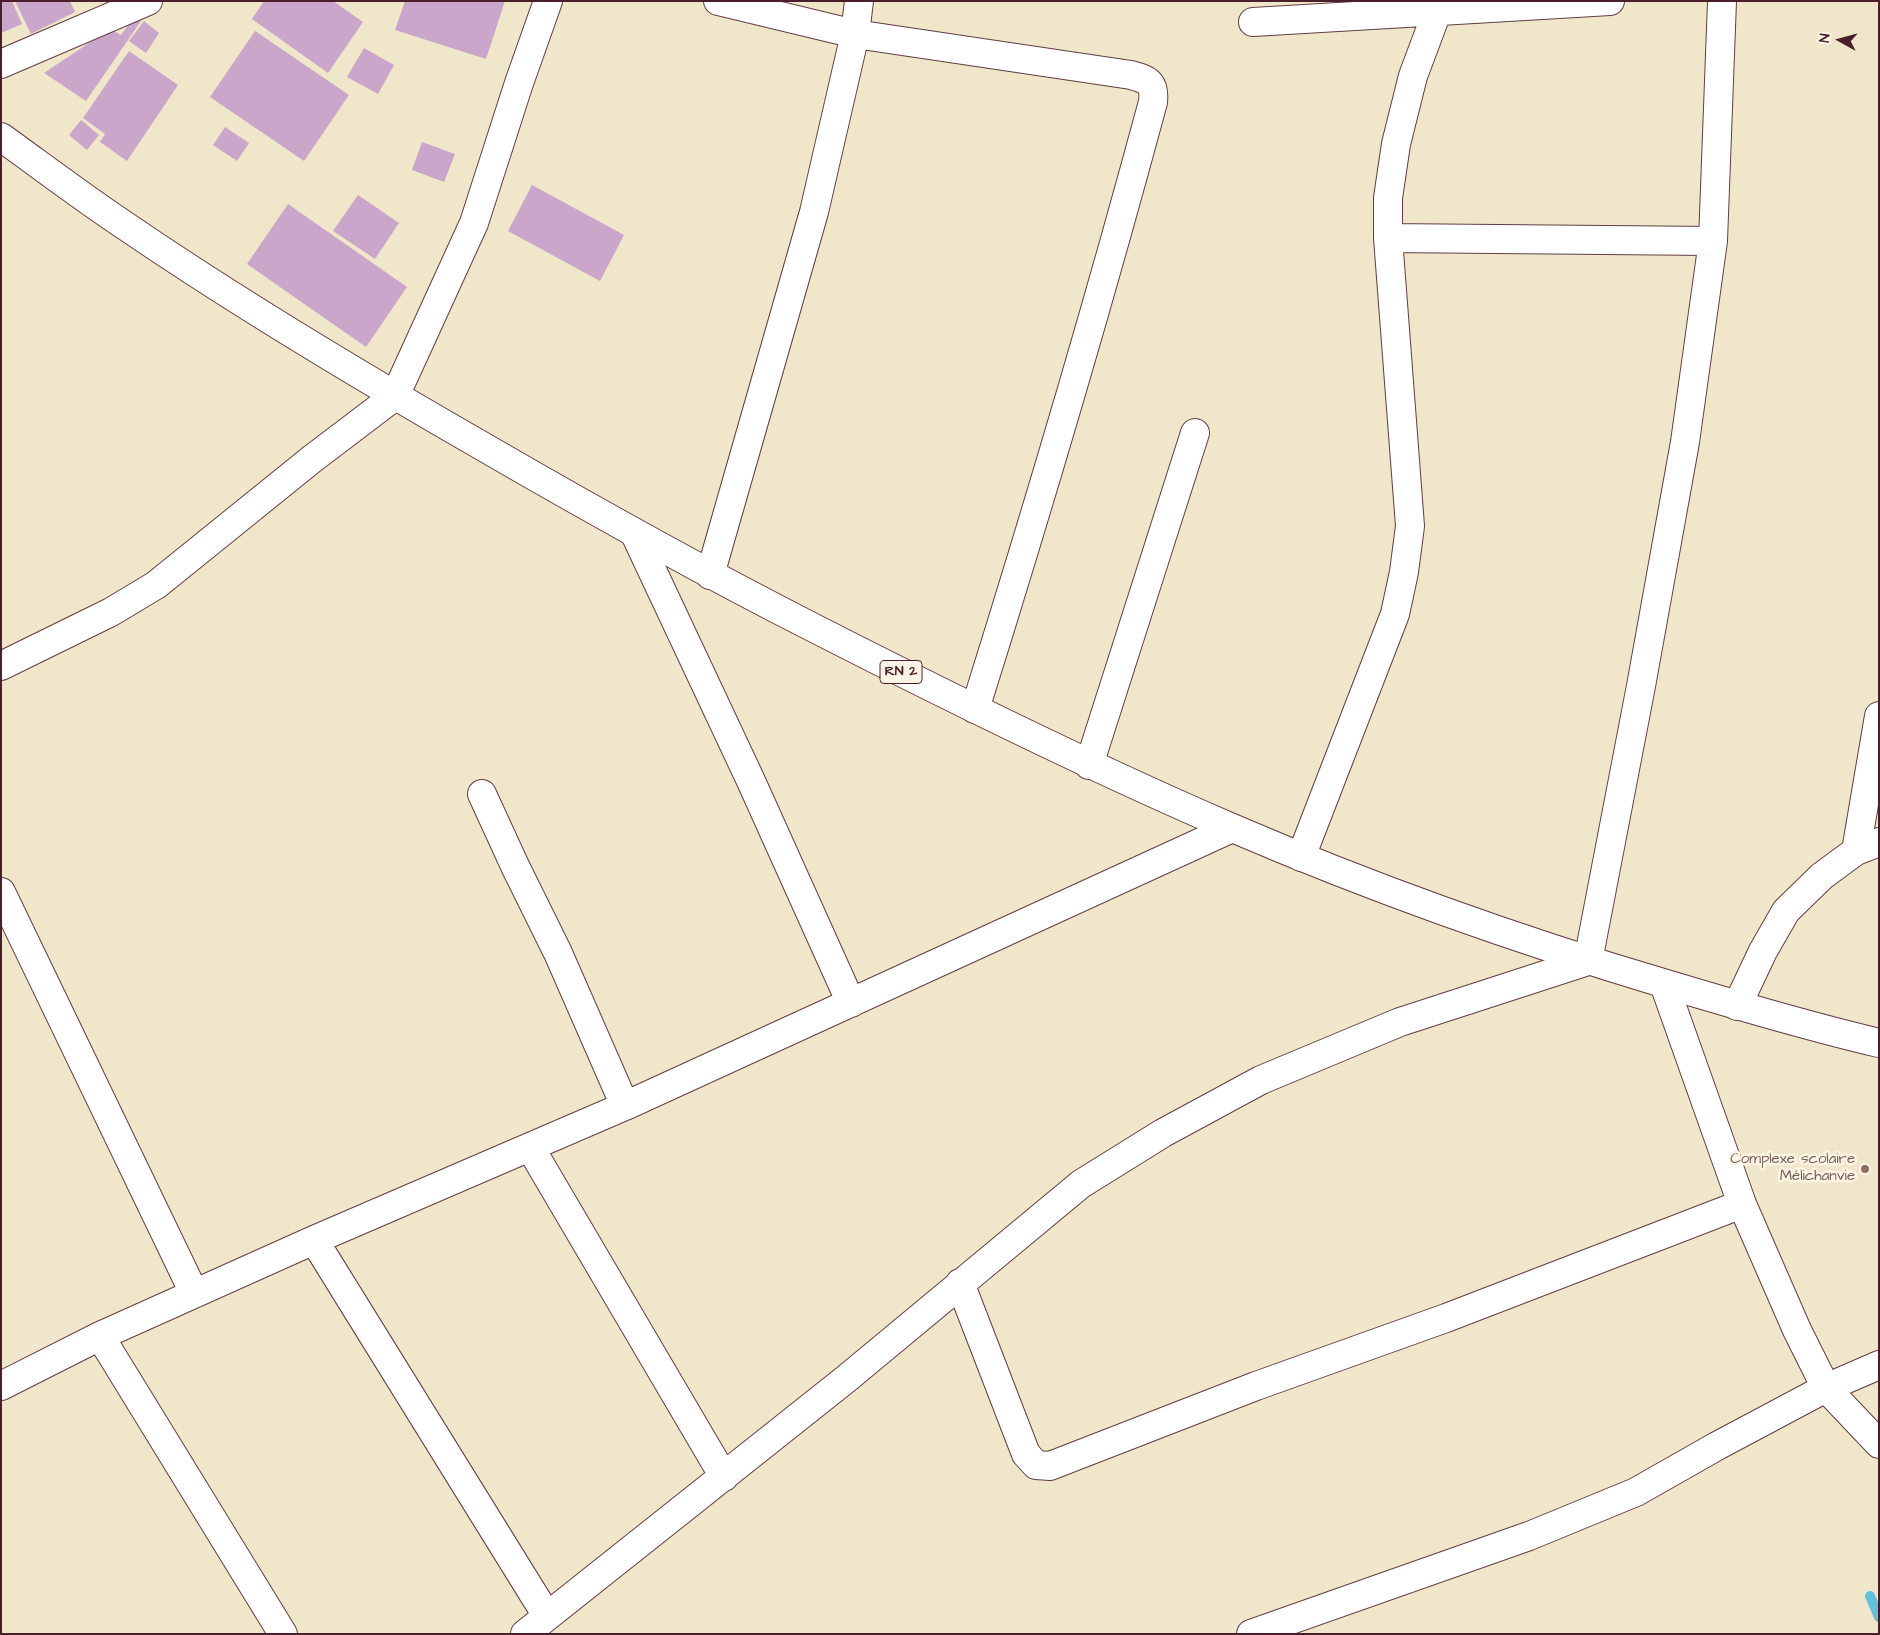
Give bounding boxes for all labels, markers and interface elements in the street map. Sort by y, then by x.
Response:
north arrow [1815,15,1865,65]
text: N [1815,33,1836,44]
road number: RN 2 [880,660,922,684]
place label: Complexe scolaire Mélichanvie [1730,1151,1855,1186]
marker: Complexe scolaire Mélichanvie [1859,1163,1871,1175]

